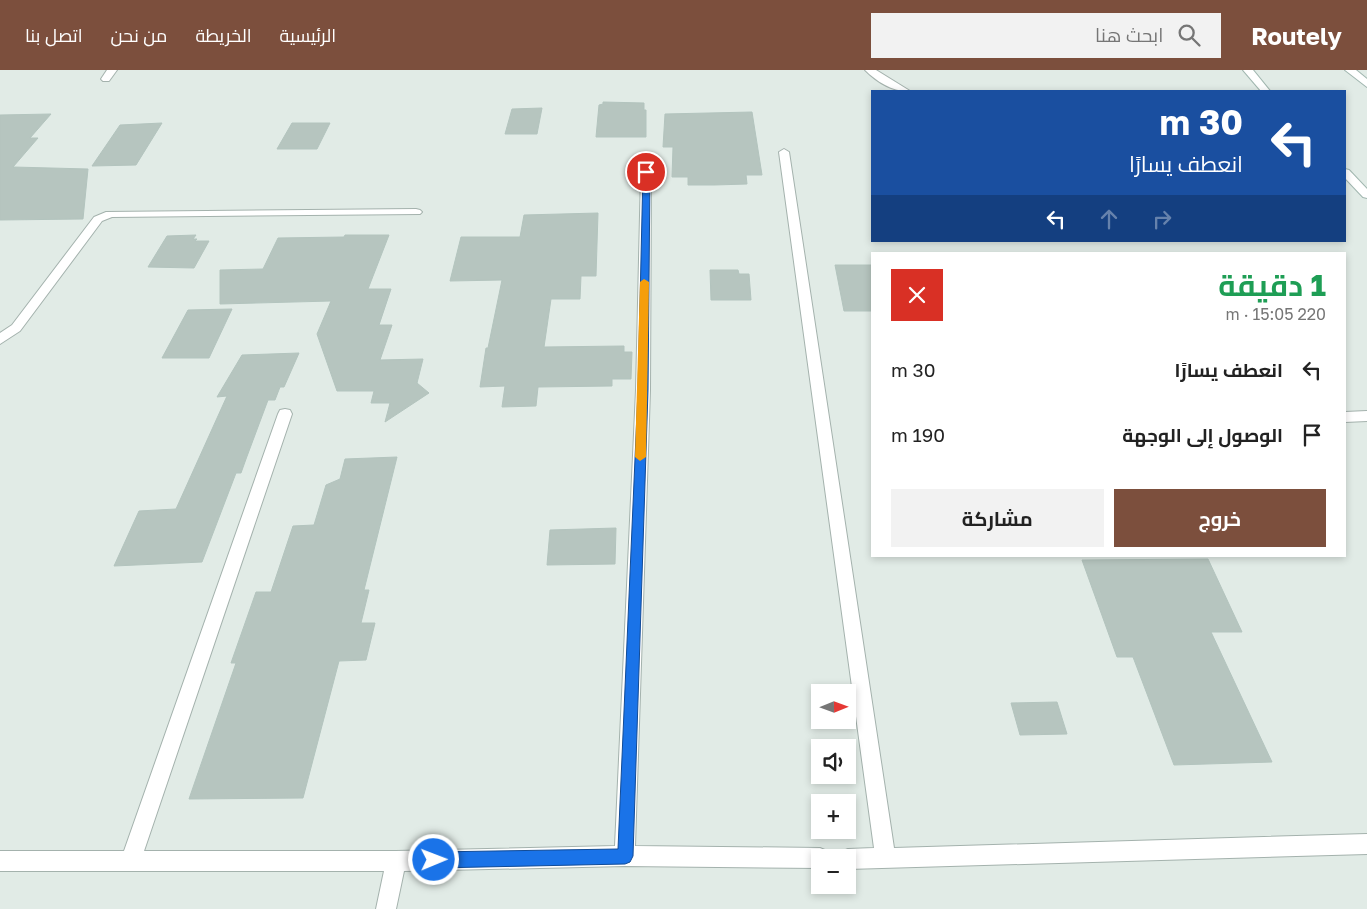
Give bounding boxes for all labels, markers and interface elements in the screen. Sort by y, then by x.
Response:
search box [871,13,1221,58]
icon: search [1175,21,1203,49]
text: Routely [1251,21,1342,50]
text: ابحث هنا [1095,23,1163,46]
text: اتصل بنا [25,24,83,46]
text: من نحن [111,24,167,46]
text: الخريطة [195,24,252,46]
text: الرئيسية [280,24,336,46]
text: 30 m [1159,101,1243,143]
icon: left [1261,110,1326,175]
text: انعطف يسارًا [1129,150,1243,177]
pin [625,151,667,193]
icon: arrive [632,158,660,186]
icon: left [1042,205,1070,233]
icon: ahead [1095,205,1123,233]
icon: right [1148,205,1176,233]
text: 1 دقيقة [1218,267,1326,303]
button: close [891,269,943,321]
text: 220 m · 15:05 [1225,304,1326,324]
icon: left [1298,356,1326,384]
text: 30 m [891,358,936,381]
text: انعطف يسارًا [1175,358,1283,381]
icon: arrive [1298,421,1326,449]
text: 190 m [891,423,945,446]
text: الوصول إلى الوجهة [1122,423,1283,446]
button: مشاركة [891,489,1104,547]
button: خروج [1114,489,1326,547]
north arrow [811,684,856,729]
map controls [811,684,856,894]
button: sound [811,739,856,784]
button: + [811,794,856,839]
position arrow [407,833,459,885]
button: − [811,849,856,894]

